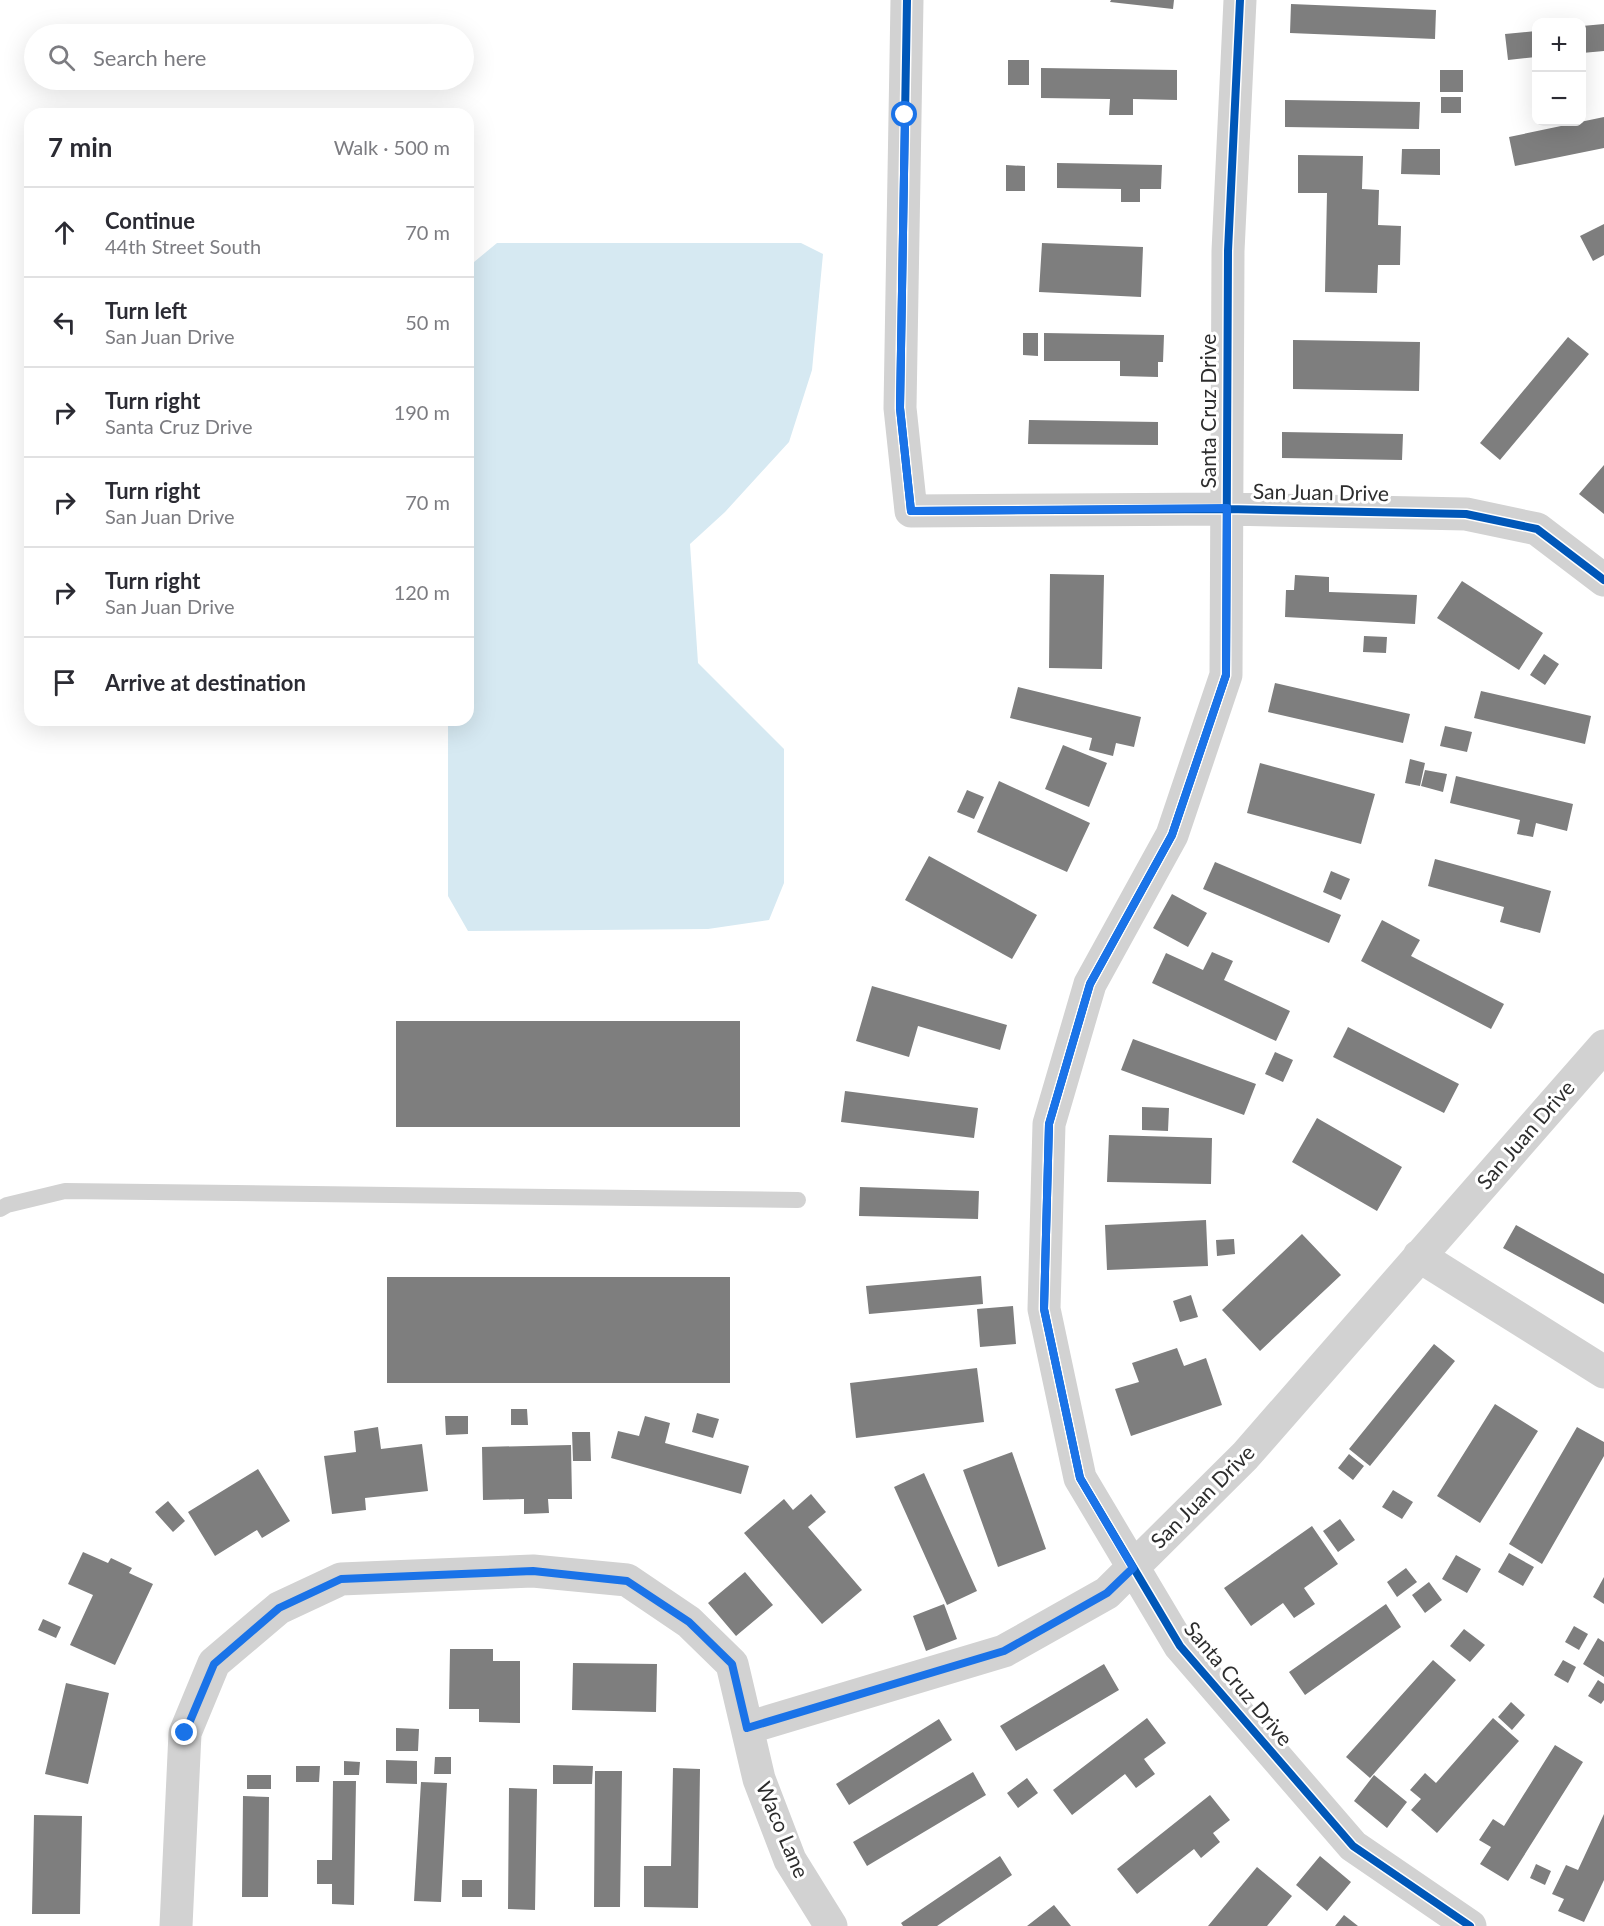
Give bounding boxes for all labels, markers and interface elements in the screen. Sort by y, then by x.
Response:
map controls [1532,18,1586,126]
button: + [1532,18,1586,72]
search box [24,24,474,90]
icon: search [45,41,78,74]
text: Search here [93,44,206,71]
button: − [1532,72,1586,126]
route start [891,101,917,127]
text: 7 min [48,131,112,163]
text: Walk · 500 m [334,135,450,159]
text: Continue [105,207,195,234]
icon: ahead [48,216,81,249]
text: 70 m [405,220,450,244]
text: 44th Street South [105,234,261,258]
text: Turn left [105,297,187,324]
icon: left [48,306,81,339]
text: 50 m [405,310,450,334]
text: San Juan Drive [105,324,235,348]
street label: Santa Cruz Drive [1195,334,1220,488]
text: Turn right [105,387,200,414]
icon: right [48,396,81,429]
text: 190 m [394,400,450,424]
text: Santa Cruz Drive [105,414,252,438]
text: Turn right [105,477,200,504]
street label: San Juan Drive [1253,478,1389,505]
icon: right [48,486,81,519]
text: 70 m [405,490,450,514]
text: San Juan Drive [105,504,235,528]
text: Turn right [105,567,200,594]
icon: right [48,576,81,609]
text: 120 m [394,580,450,604]
text: San Juan Drive [105,594,235,618]
icon: arrive [48,666,81,699]
text: Arrive at destination [105,669,306,696]
street label: San Juan Drive [1471,1074,1579,1194]
street label: San Juan Drive [1145,1439,1259,1553]
street label: Santa Cruz Drive [1180,1616,1298,1750]
route end [171,1719,197,1745]
street label: Waco Lane [752,1778,815,1881]

